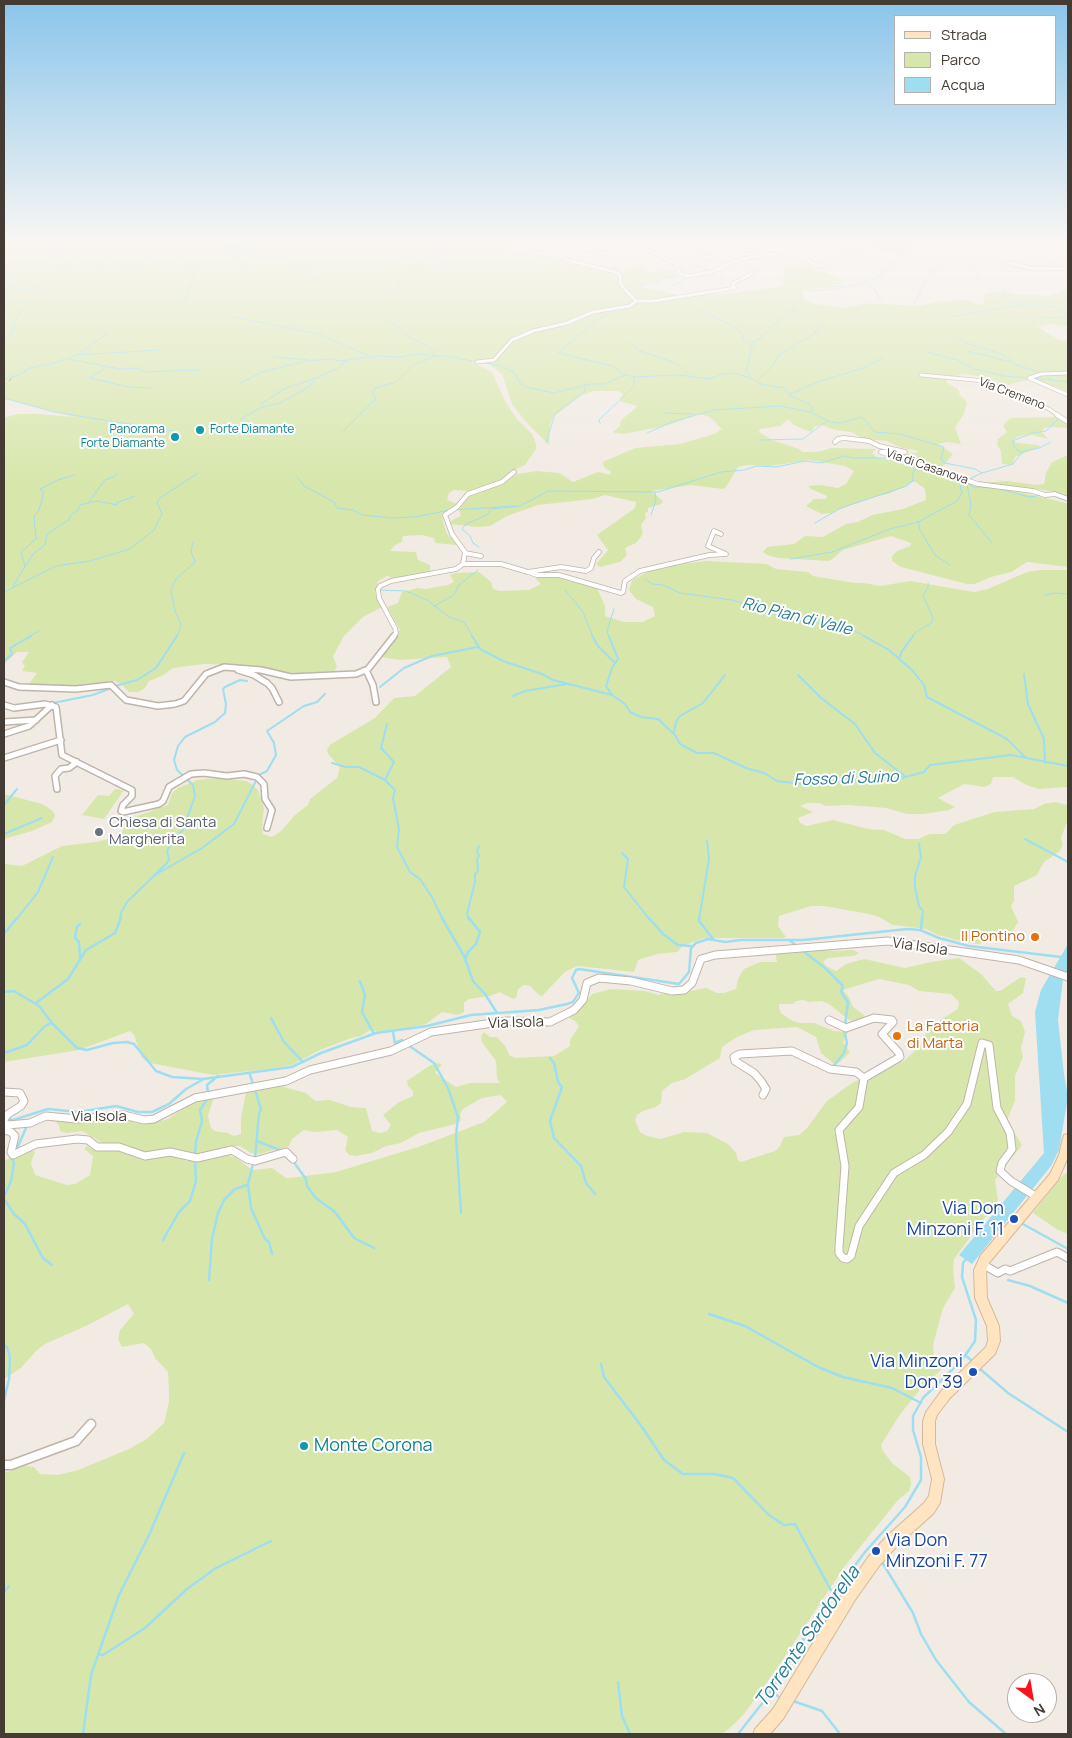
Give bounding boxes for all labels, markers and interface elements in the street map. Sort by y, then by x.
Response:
legend [894,15,1057,105]
text: Strada [941,24,987,45]
text: Parco [941,49,980,70]
text: Acqua [941,74,985,95]
street label: Via Cremeno [977,375,1047,413]
place label: Panorama Forte Diamante [81,423,165,451]
place label: Forte Diamante [210,423,294,437]
marker: Forte Diamante [194,424,206,436]
marker: Panorama Forte Diamante [169,431,181,443]
street label: Via di Casanova [884,446,970,488]
water label: Rio Pian di Valle [740,594,854,640]
water label: Fosso di Suino [793,768,899,790]
place label: Chiesa di Santa Margherita [109,814,216,849]
marker: Chiesa di Santa Margherita [93,826,105,838]
place label: Il Pontino [961,928,1025,946]
marker: Il Pontino [1029,931,1041,943]
street label: Via Isola [891,934,949,960]
street label: Via Isola [488,1013,544,1033]
place label: La Fattoria di Marta [907,1018,979,1053]
marker: La Fattoria di Marta [891,1030,903,1042]
street label: Via Isola [71,1108,127,1126]
place label: Via Don Minzoni F. 11 [907,1198,1004,1240]
marker: Via Don Minzoni F. 11 [1008,1213,1020,1225]
place label: Via Minzoni Don 39 [870,1351,963,1394]
marker: Via Minzoni Don 39 [967,1366,979,1378]
place label: Monte Corona [314,1435,433,1457]
marker: Monte Corona [298,1440,310,1452]
place label: Via Don Minzoni F. 77 [886,1530,988,1572]
marker: Via Don Minzoni F. 77 [870,1545,882,1557]
water label: Torrente Sardorella [751,1562,865,1712]
north arrow [1007,1673,1057,1723]
text: N [1030,1700,1049,1721]

